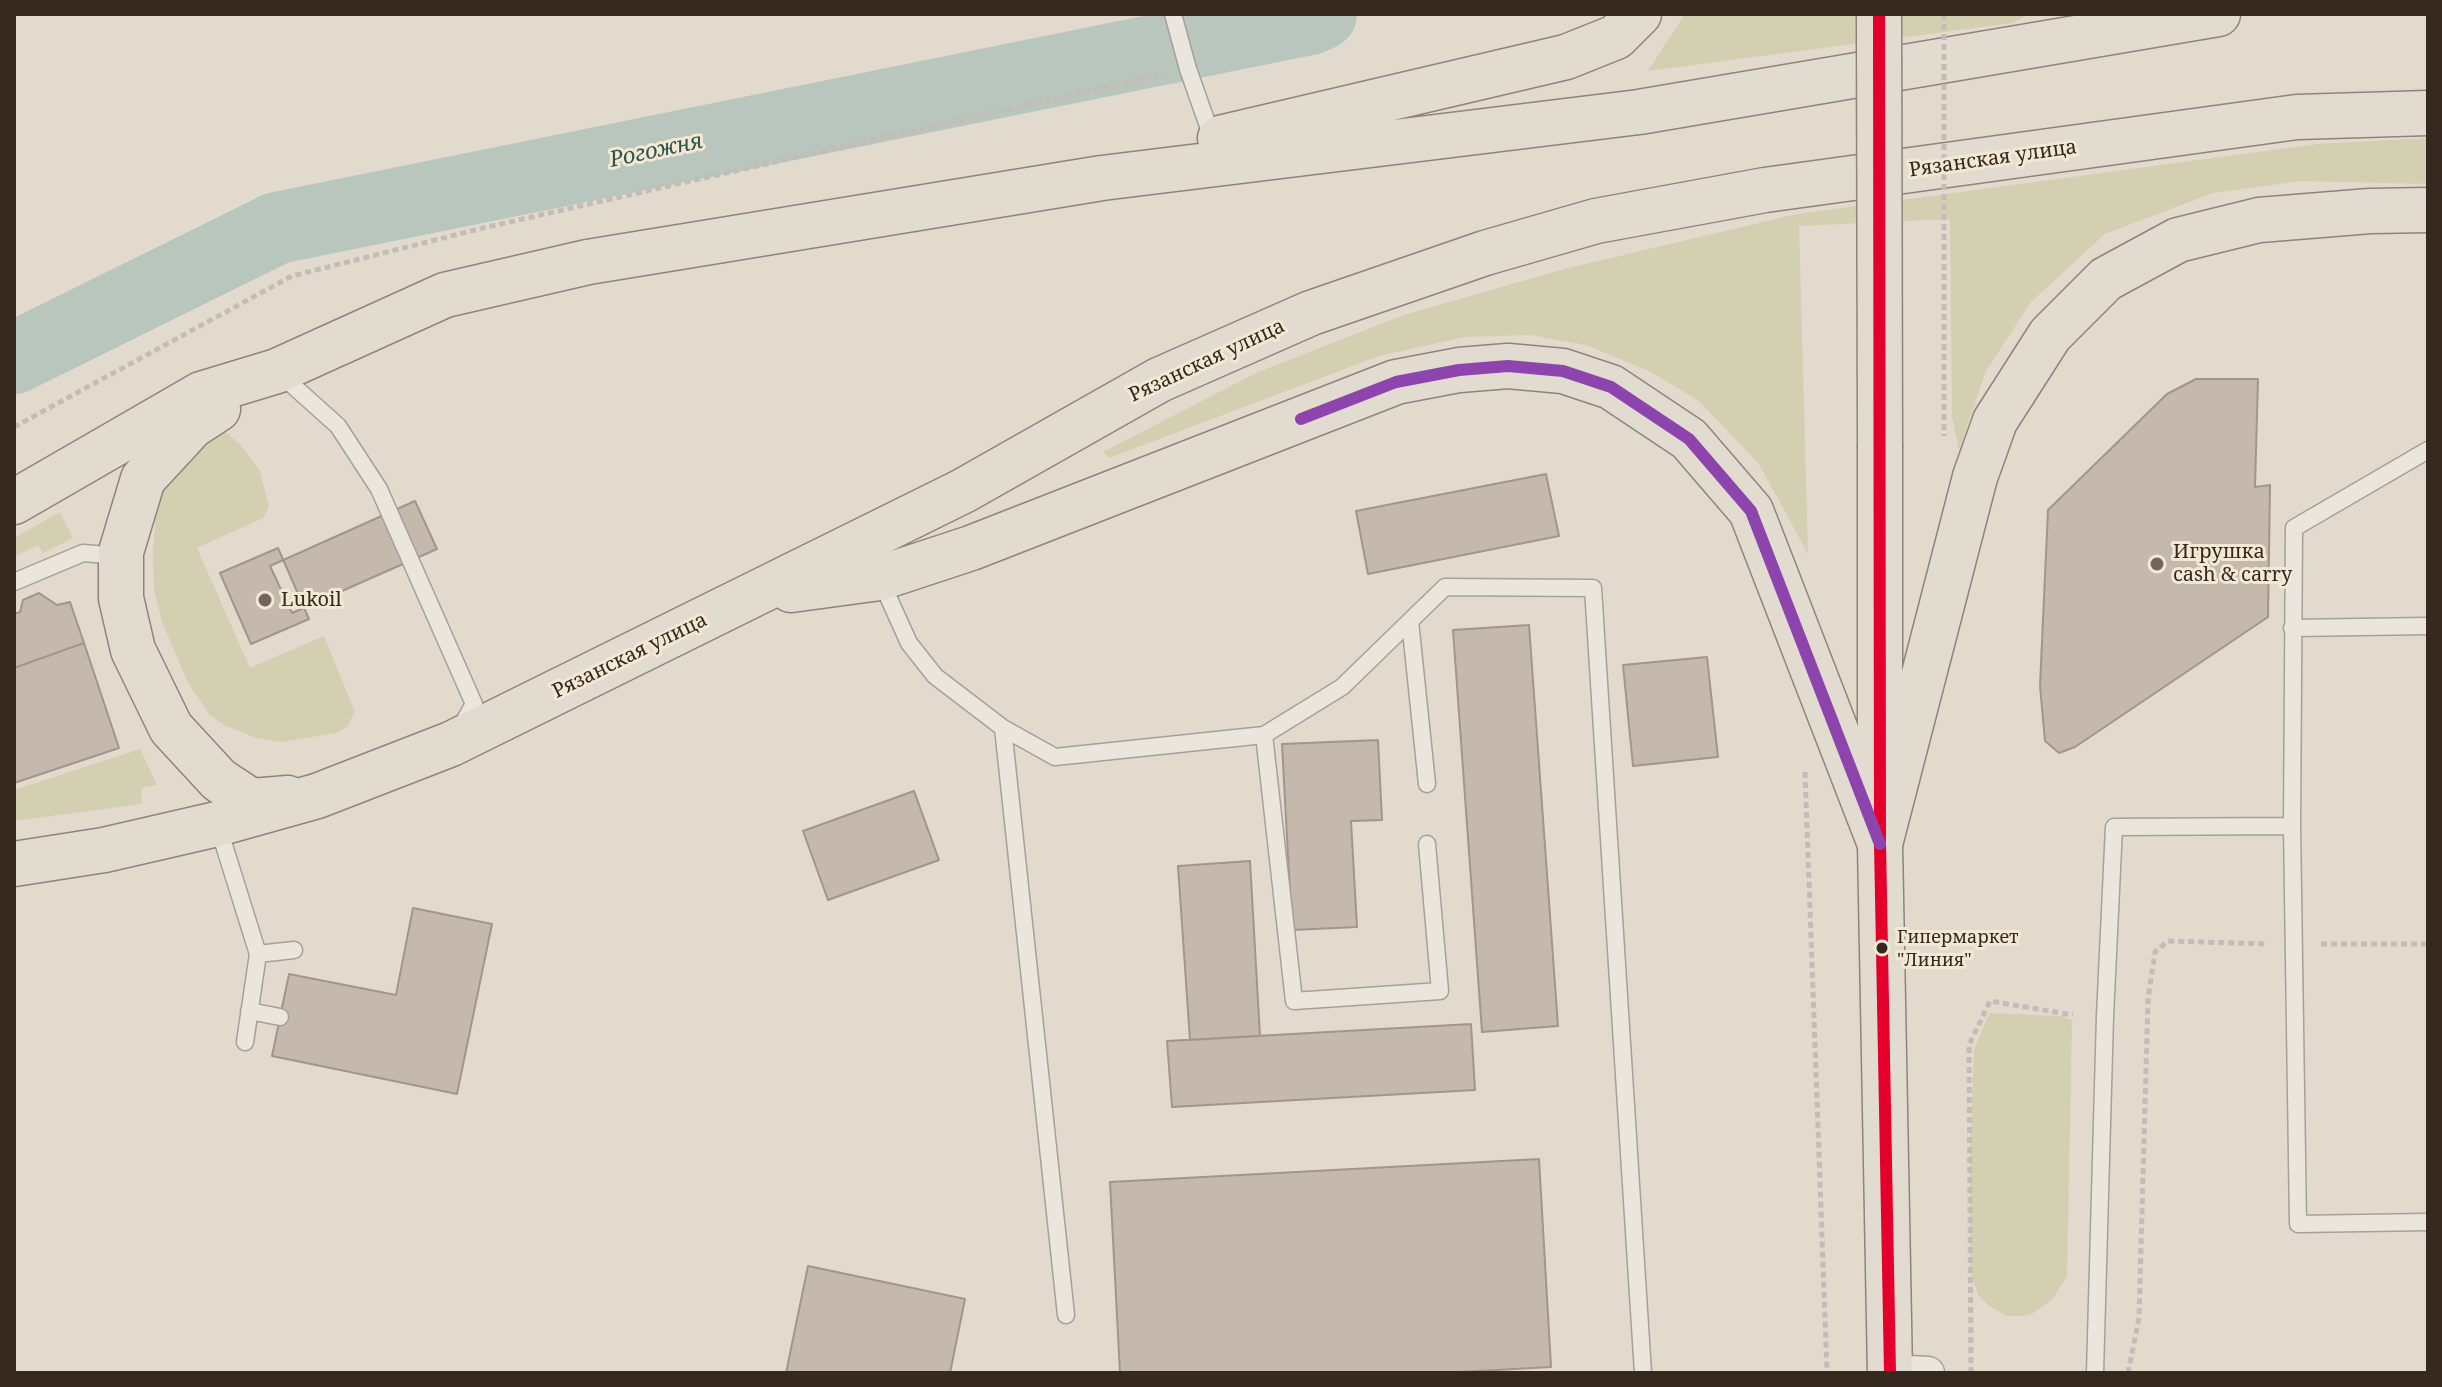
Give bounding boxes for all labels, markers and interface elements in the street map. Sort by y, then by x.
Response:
water label: Рогожня [607,128,705,174]
street label: Рязанская улица [1907,135,2079,183]
street label: Рязанская улица [1125,314,1289,408]
place label: Игрушка cash & carry [2173,540,2292,587]
marker: Игрушка cash & carry [2148,555,2166,573]
place label: Lukoil [281,588,342,612]
marker: Lukoil [256,591,274,609]
street label: Рязанская улица [549,608,711,704]
place label: Гипермаркет "Линия" [1897,927,2019,970]
marker: Гипермаркет "Линия" [1874,940,1890,956]

